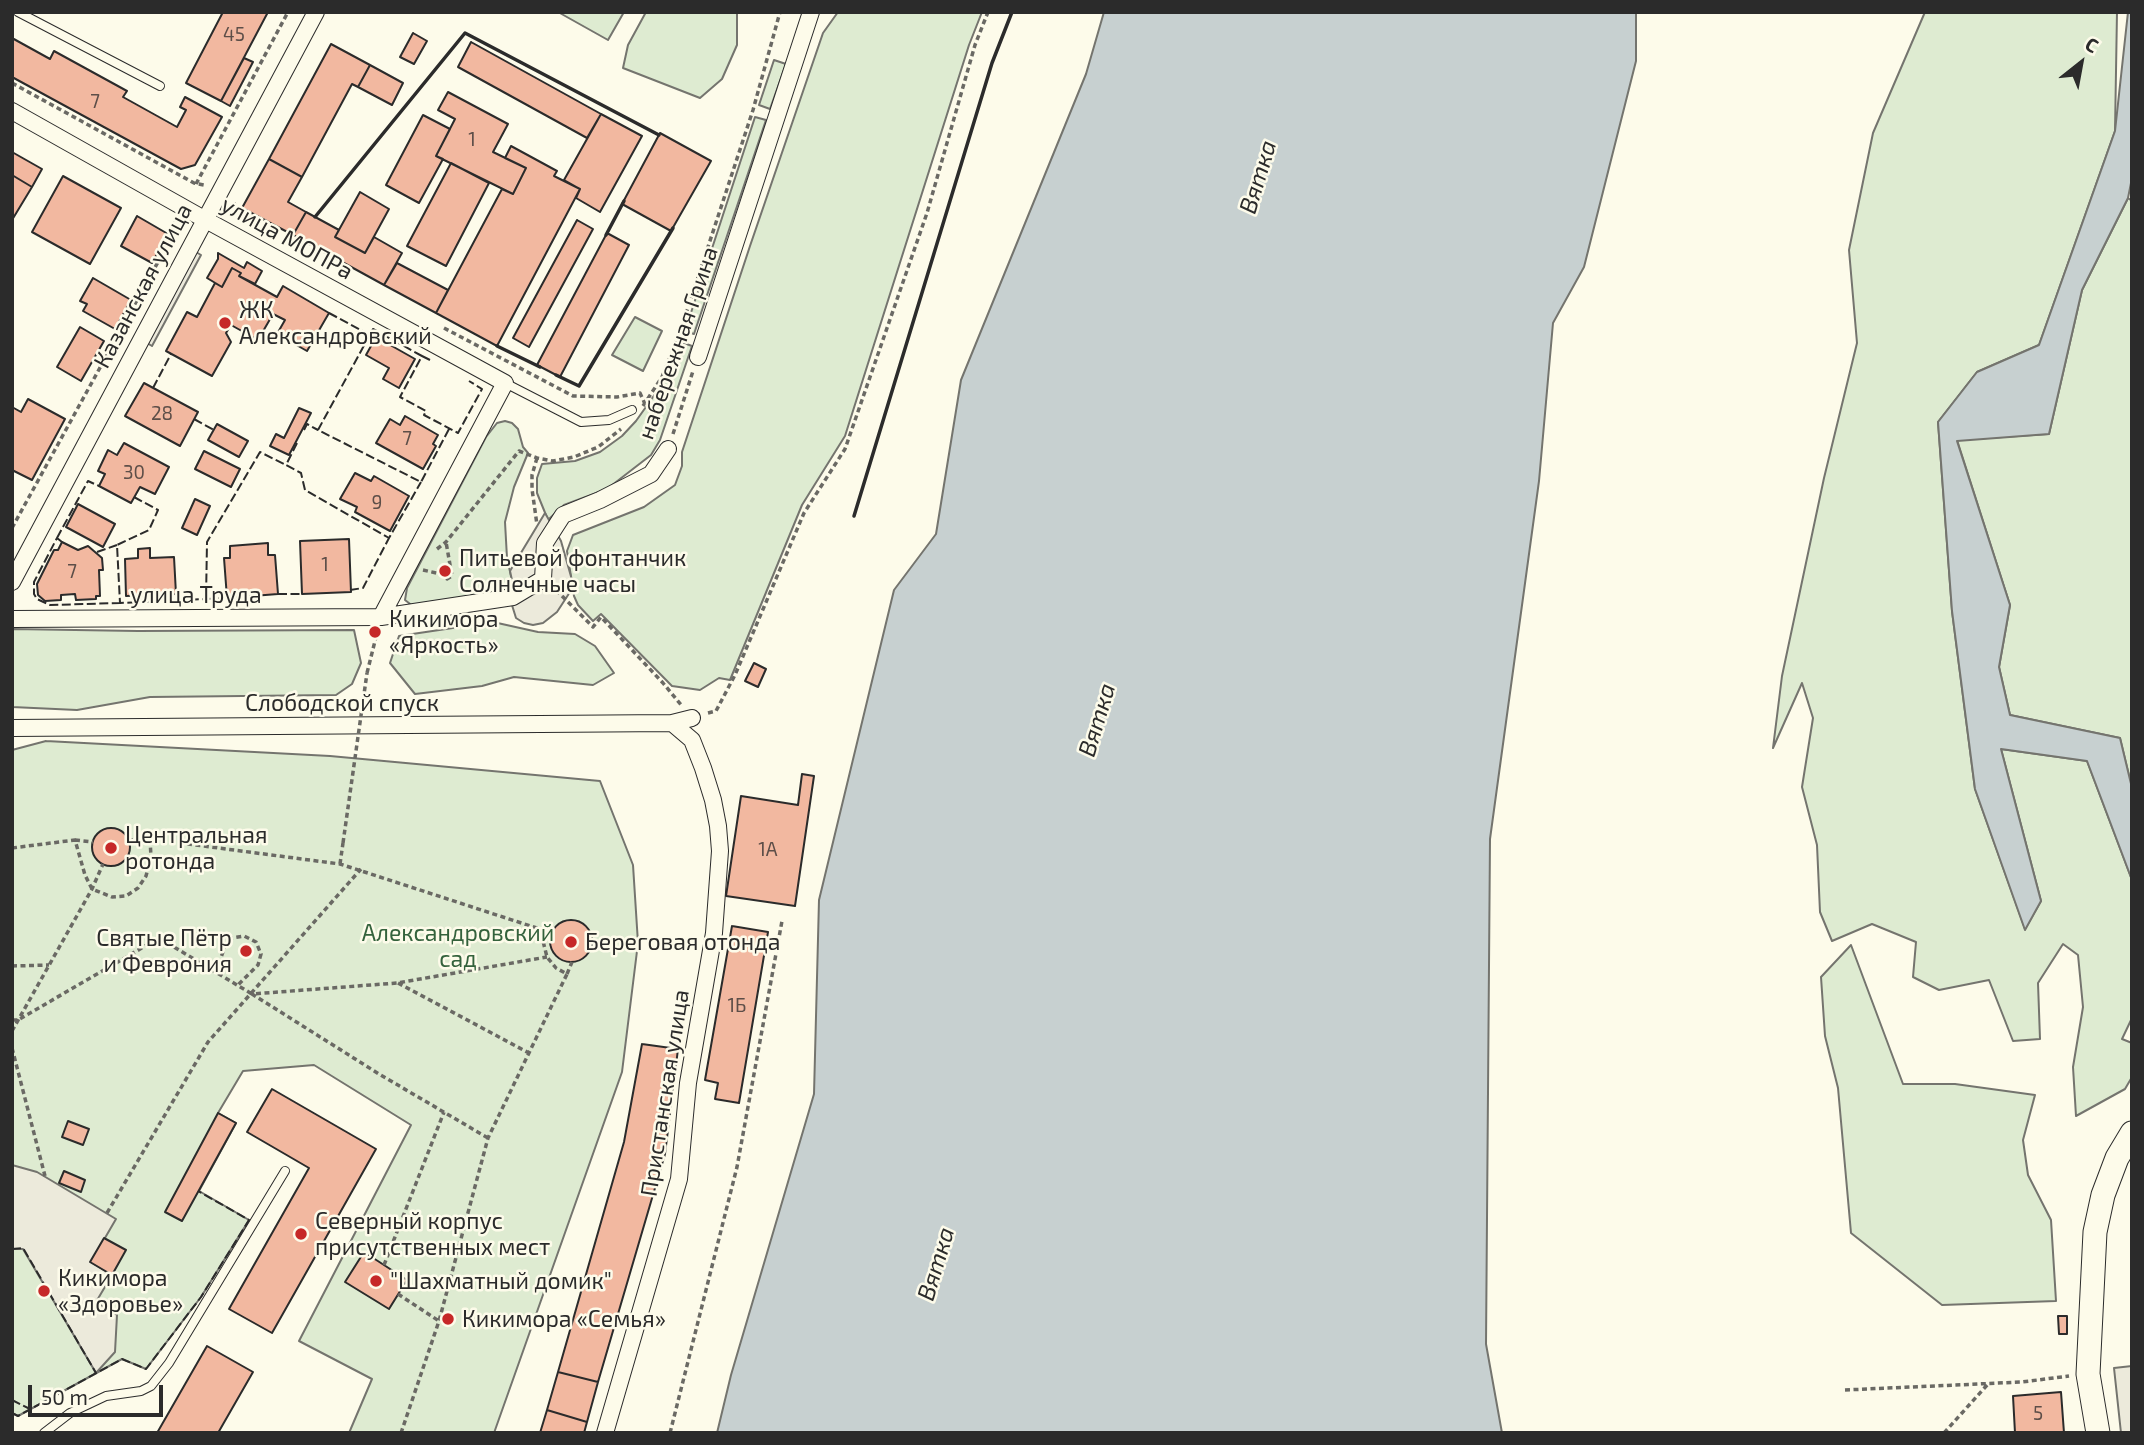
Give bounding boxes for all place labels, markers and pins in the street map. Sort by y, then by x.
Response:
place label: ЖК Александровский [239,296,432,350]
marker: ЖК Александровский [217,315,233,331]
place label: Питьевой фонтанчик Солнечные часы [459,544,686,598]
marker: Питьевой фонтанчик Солнечные часы [437,563,453,579]
place label: Кикимора «Яркость» [389,605,499,659]
marker: Кикимора «Яркость» [367,624,383,640]
place label: Центральная ротонда [125,821,267,875]
marker: Центральная ротонда [103,840,119,856]
place label: Святые Пётр и Феврония [96,924,232,978]
place label: Береговая отонда [585,928,780,956]
marker: Береговая отонда [563,934,579,950]
marker: Святые Пётр и Феврония [238,943,254,959]
place label: Северный корпус присутственных мест [315,1207,550,1261]
marker: Северный корпус присутственных мест [293,1226,309,1242]
place label: Кикимора «Здоровье» [58,1264,183,1318]
place label: "Шахматный домик" [390,1267,612,1295]
marker: "Шахматный домик" [368,1273,384,1289]
marker: Кикимора «Здоровье» [36,1283,52,1299]
place label: Кикимора «Семья» [462,1305,666,1333]
marker: Кикимора «Семья» [440,1311,456,1327]

